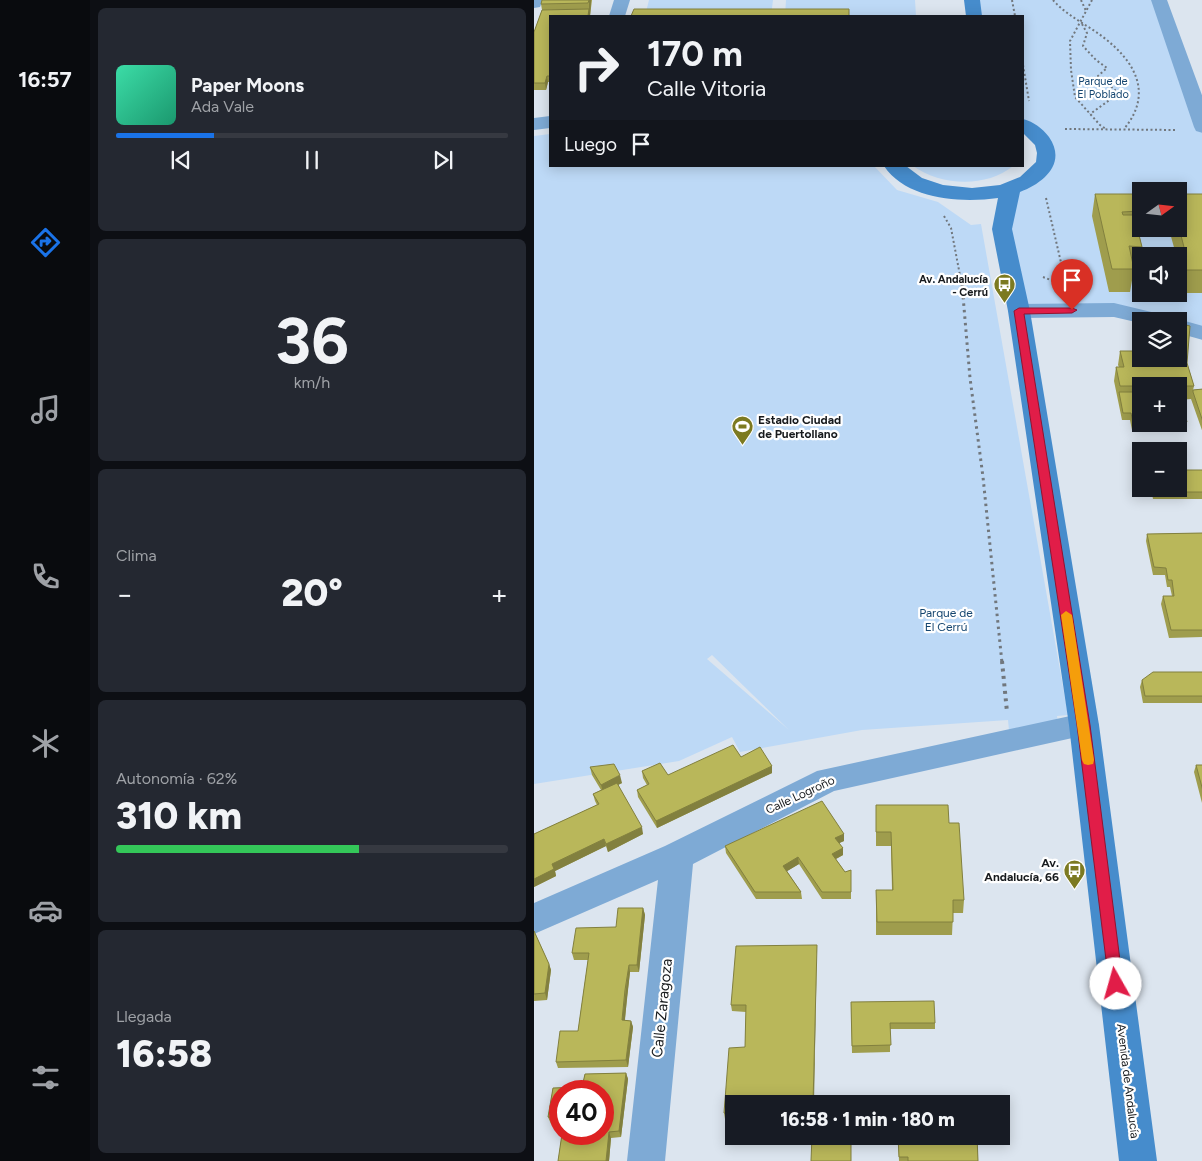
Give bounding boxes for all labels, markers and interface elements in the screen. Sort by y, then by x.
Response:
text: 170 m [647,33,743,75]
icon: right [564,35,629,100]
text: 16:57 [18,66,72,93]
text: Paper Moons [191,74,304,97]
text: Calle Vitoria [647,75,766,102]
park label: Parque de El Poblado [1077,75,1129,101]
text: Ada Vale [191,97,254,116]
icon: arrive [627,130,655,158]
text: Luego [564,133,617,156]
icon: previous [167,146,195,174]
icon: pause [298,146,326,174]
icon: next [429,146,457,174]
north arrow [1132,182,1186,238]
map controls [1132,182,1187,497]
icon: directions [28,225,63,260]
button: sound [1132,247,1187,302]
pin [1051,259,1093,310]
icon: arrive [1058,266,1086,294]
place label: Av. Andalucía - Cerrú [919,273,988,299]
bus stop icon: Av. Andalucía - Cerrú [992,273,1016,304]
text: 36 [275,301,349,379]
button: layers [1132,312,1187,367]
text: km/h [294,373,330,392]
button: + [1132,377,1187,432]
icon: music [28,392,63,427]
place label: Estadio Ciudad de Puertollano [758,413,841,441]
sports icon: Estadio Ciudad de Puertollano [730,415,754,446]
button: − [1132,442,1187,497]
text: Clima [116,546,157,565]
icon: phone [28,559,63,594]
text: 20° [281,570,343,616]
text: − [116,577,133,611]
text: + [491,577,508,611]
park label: Parque de El Cerrú [919,606,973,634]
icon: climate [28,726,63,761]
text: Autonomía · 62% [116,769,237,788]
street label: Calle Logroño [763,773,837,817]
text: 310 km [116,793,242,839]
place label: Av. Andalucía, 66 [984,856,1059,884]
bus stop icon: Av. Andalucía, 66 [1063,858,1087,889]
icon: car [28,893,63,928]
position arrow [1089,957,1141,1009]
street label: Calle Zaragoza [648,958,676,1058]
text: Llegada [116,1007,172,1026]
street label: Avenida de Andalucía [1114,1023,1142,1139]
text: 16:58 [116,1031,212,1077]
icon: filters [28,1060,63,1095]
speed limit sign: 40 [549,1080,614,1145]
text: 16:58 · 1 min · 180 m [780,1108,955,1131]

